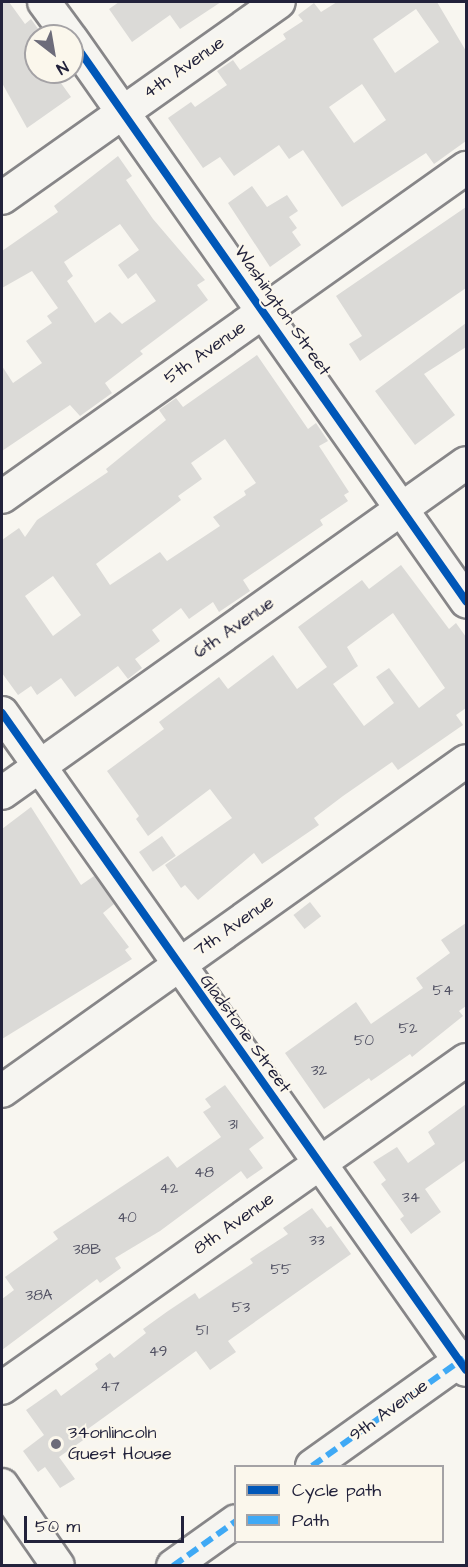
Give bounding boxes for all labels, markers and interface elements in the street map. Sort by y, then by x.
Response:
north arrow [24,24,84,84]
street label: 4th Avenue [139,32,229,104]
text: N [52,56,72,80]
street label: Washington Street [229,242,335,380]
street label: 5th Avenue [160,317,250,389]
street label: 6th Avenue [190,592,278,664]
street label: 7th Avenue [190,890,278,962]
street label: Gladstone Street [195,970,295,1098]
house number: 54 [433,982,453,1000]
house number: 52 [398,1020,418,1038]
house number: 50 [354,1032,374,1050]
house number: 32 [311,1062,327,1080]
house number: 31 [228,1116,238,1134]
house number: 48 [194,1164,214,1182]
house number: 42 [160,1180,178,1198]
street label: 8th Avenue [189,1188,279,1260]
house number: 34 [402,1189,420,1207]
house number: 40 [117,1209,137,1227]
house number: 33 [309,1232,325,1250]
house number: 38B [73,1241,101,1259]
house number: 55 [270,1261,292,1279]
house number: 38A [26,1287,52,1305]
house number: 53 [232,1299,250,1317]
house number: 51 [196,1322,208,1340]
house number: 49 [149,1343,167,1361]
street label: 9th Avenue [345,1375,433,1447]
house number: 47 [100,1378,120,1396]
place label: 34onlincoln Guest House [68,1423,172,1466]
marker: 34onlincoln Guest House [49,1437,63,1451]
legend [234,1465,444,1543]
text: Cycle path [292,1478,381,1503]
scale bar [27,1504,188,1542]
text: Path [292,1508,329,1533]
text: 50 m [35,1514,80,1539]

